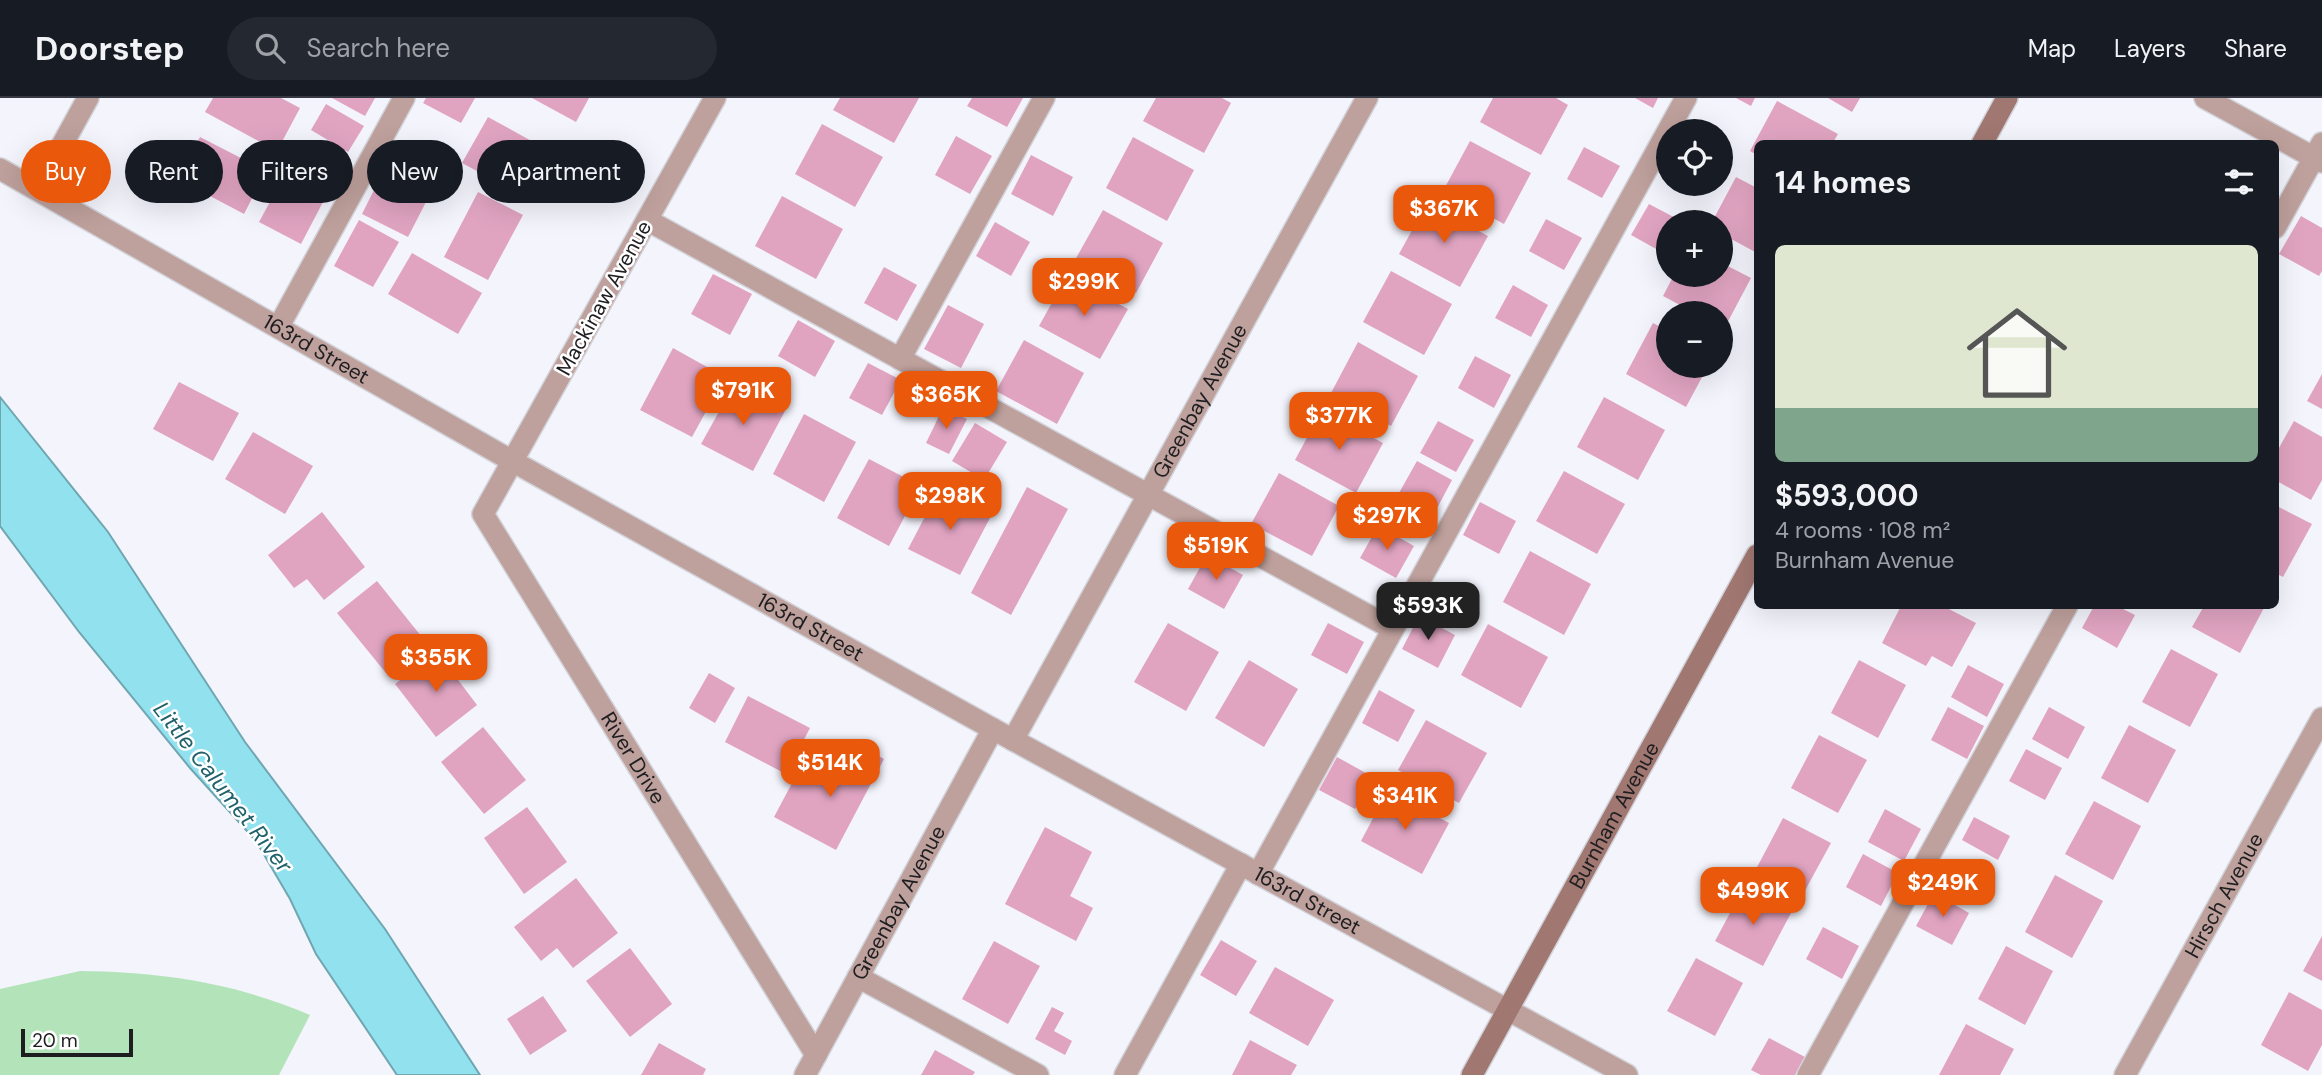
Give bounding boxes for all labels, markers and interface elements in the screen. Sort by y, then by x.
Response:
search box [227,17,717,80]
text: Doorstep [35,27,185,70]
icon: search [251,29,289,67]
text: Search here [307,31,450,65]
text: Map [2028,33,2076,64]
text: Layers [2114,33,2186,64]
text: Share [2224,33,2287,64]
map controls [1656,119,1733,378]
button: locate [1656,119,1733,196]
chip: Buy [21,140,111,203]
chip: Rent [125,140,223,203]
chip: Filters [237,140,353,203]
chip: New [367,140,463,203]
chip: Apartment [477,140,645,203]
text: 14 homes [1775,163,1912,202]
icon: filters [2220,163,2258,201]
pin: $367K [1395,186,1493,245]
text: $367K [1409,193,1479,223]
button: + [1656,210,1733,287]
street label: Mackinaw Avenue [550,216,658,380]
pin: $299K [1035,258,1133,318]
text: $299K [1048,266,1120,296]
icon: home [1954,290,2080,416]
button: − [1656,301,1733,378]
street label: 163rd Street [258,308,374,391]
street label: Greenbay Avenue [1146,319,1254,483]
pin: $791K [694,368,792,427]
pin: $365K [897,372,995,431]
text: $791K [711,375,775,405]
text: $365K [910,379,982,409]
pin: $377K [1290,392,1388,452]
text: $377K [1305,400,1373,430]
pin: $298K [901,472,999,532]
text: $593,000 [1775,476,1919,515]
text: $298K [914,480,986,510]
pin: $297K [1338,492,1436,552]
text: $297K [1353,500,1421,530]
text: 4 rooms · 108 m² [1775,515,1950,545]
pin: $519K [1167,522,1265,582]
text: $519K [1183,530,1249,560]
text: Burnham Avenue [1775,545,1954,575]
pin: $593K [1379,582,1477,642]
street label: 163rd Street [752,586,869,668]
text: $593K [1393,590,1463,620]
pin: $355K [387,634,485,694]
text: $355K [400,642,472,672]
water label: Little Calumet River [147,695,300,880]
street label: River Drive [594,707,672,809]
street label: Burnham Avenue [1563,737,1666,894]
pin: $514K [781,740,879,799]
text: $514K [797,747,863,777]
pin: $341K [1356,772,1454,832]
text: $341K [1372,780,1438,810]
street label: Greenbay Avenue [845,820,952,985]
street label: Hirsch Avenue [2178,828,2270,963]
street label: 163rd Street [1249,860,1366,941]
pin: $249K [1894,860,1992,919]
text: $249K [1907,867,1979,897]
pin: $499K [1704,868,1802,927]
text: $499K [1716,875,1790,905]
scale bar [21,1026,133,1058]
text: 20 m [32,1028,78,1053]

